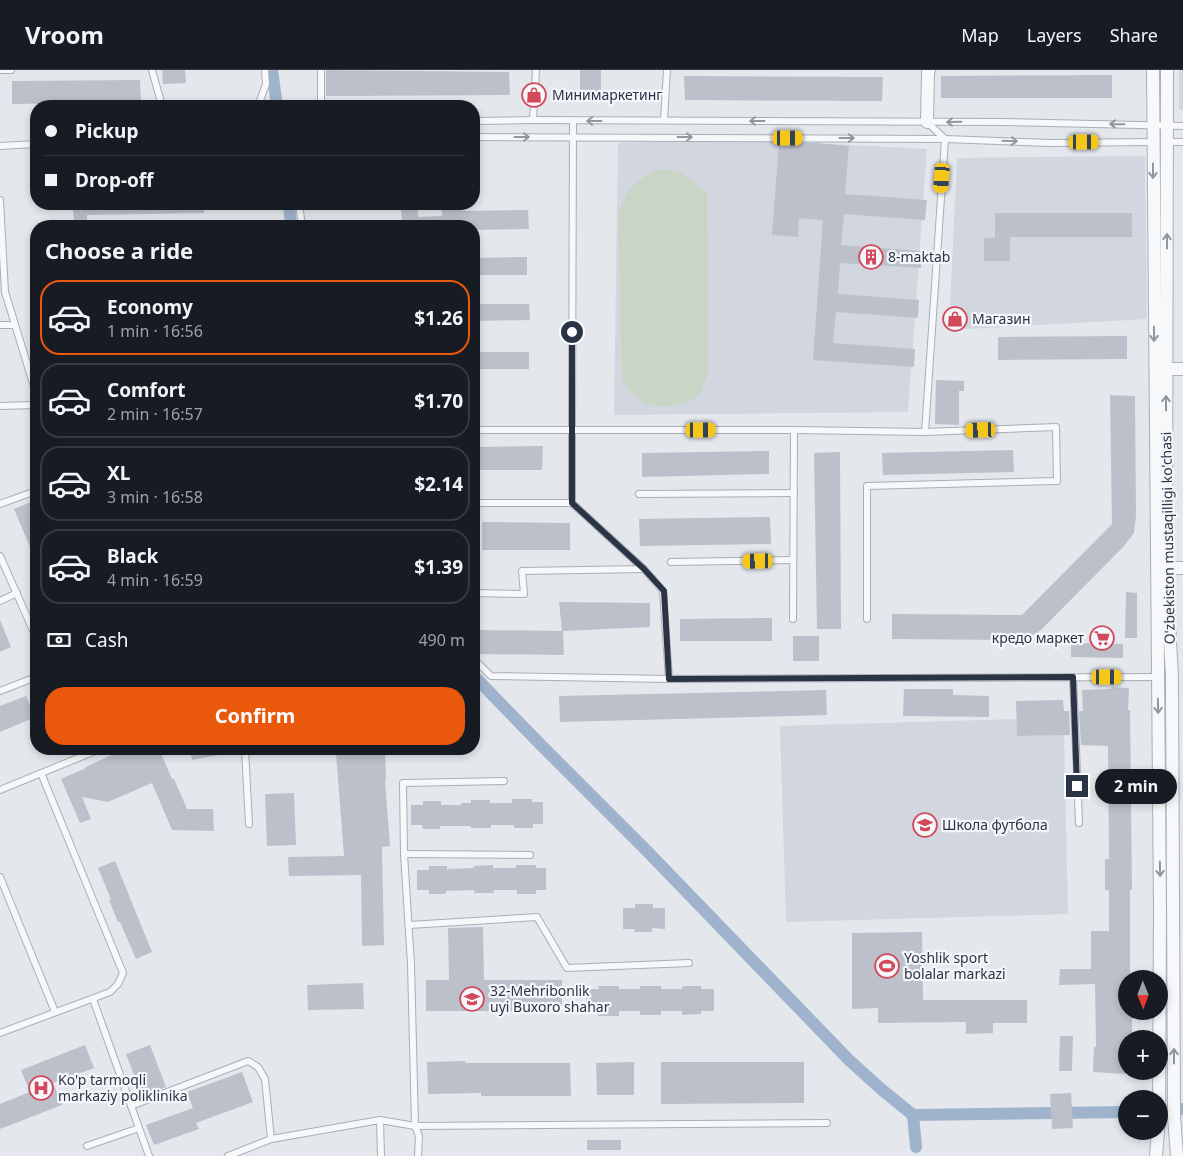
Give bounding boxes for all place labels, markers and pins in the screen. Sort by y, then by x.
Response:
shop icon: Минимаркетинг [521,82,547,108]
place label: Минимаркетинг [552,85,662,104]
building icon: 8-maktab [858,244,884,270]
place label: 8-maktab [888,247,950,266]
shop icon: Магазин [942,306,968,332]
place label: Магазин [972,309,1031,328]
supermarket icon: кредо маркет [1089,625,1115,651]
place label: кредо маркет [992,628,1084,647]
school or university icon: Школа футбола [912,812,938,838]
place label: Школа футбола [942,815,1048,834]
place label: Yoshlik sport bolalar markazi [904,948,1006,983]
sports icon: Yoshlik sport bolalar markazi [874,953,900,979]
place label: 32-Mehribonlik uyi Buxoro shahar [490,981,610,1016]
school or university icon: 32-Mehribonlik uyi Buxoro shahar [459,986,485,1012]
place label: Ko'p tarmoqli markaziy poliklinika [58,1070,188,1105]
hospital icon: Ko'p tarmoqli markaziy poliklinika [28,1075,54,1101]

